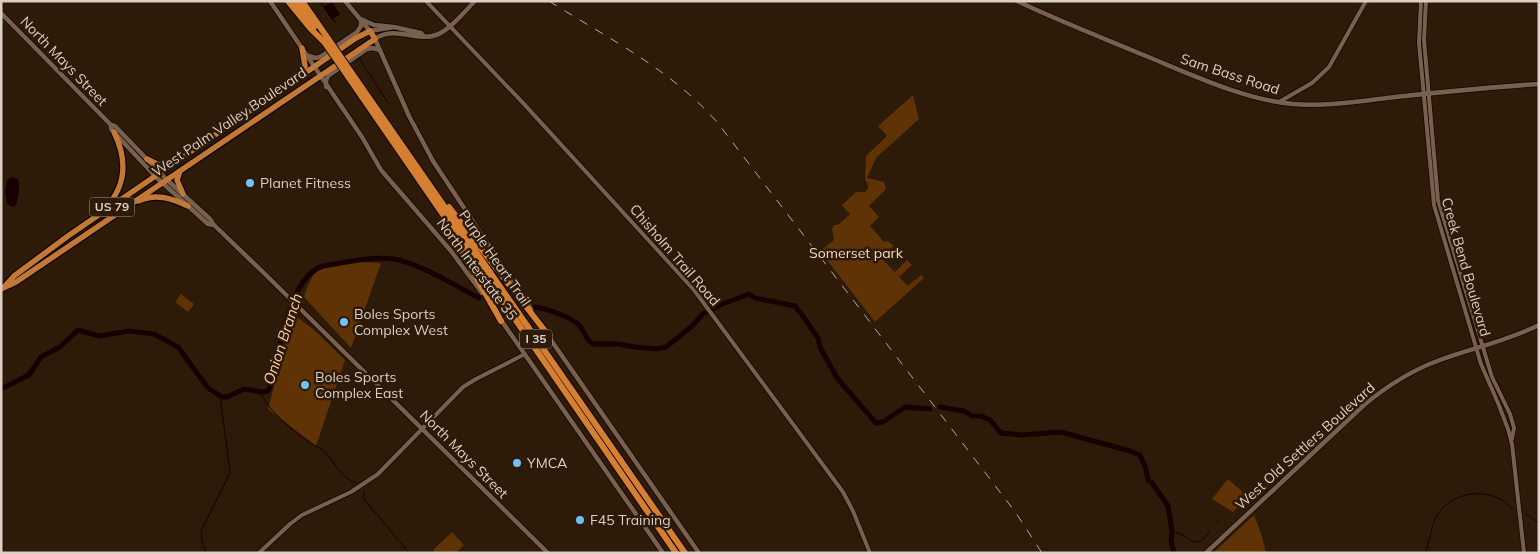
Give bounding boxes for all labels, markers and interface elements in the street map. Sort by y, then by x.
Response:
street label: North Mays Street [17,12,111,110]
street label: Sam Bass Road [1178,50,1282,98]
street label: West Palm Valley Boulevard [148,64,310,180]
place label: Planet Fitness [260,174,351,192]
marker: Planet Fitness [244,177,256,189]
street label: Creek Bend Boulevard [1438,195,1494,339]
road number: US 79 [90,198,134,216]
street label: Chisholm Trail Road [626,200,724,310]
street label: Purple Heart Trail [455,206,535,310]
street label: North Interstate 35 [433,214,521,324]
park label: Somerset park [809,244,904,262]
water label: Onion Branch [259,291,306,387]
place label: Boles Sports Complex West [354,305,448,339]
marker: Boles Sports Complex West [338,316,350,328]
road number: I 35 [520,329,552,348]
place label: Boles Sports Complex East [315,368,403,402]
street label: West Old Settlers Boulevard [1231,378,1379,514]
marker: Boles Sports Complex East [299,379,311,391]
street label: North Mays Street [416,406,512,502]
place label: YMCA [526,454,568,472]
marker: YMCA [511,457,523,469]
place label: F45 Training [590,511,671,529]
marker: F45 Training [574,514,586,526]

